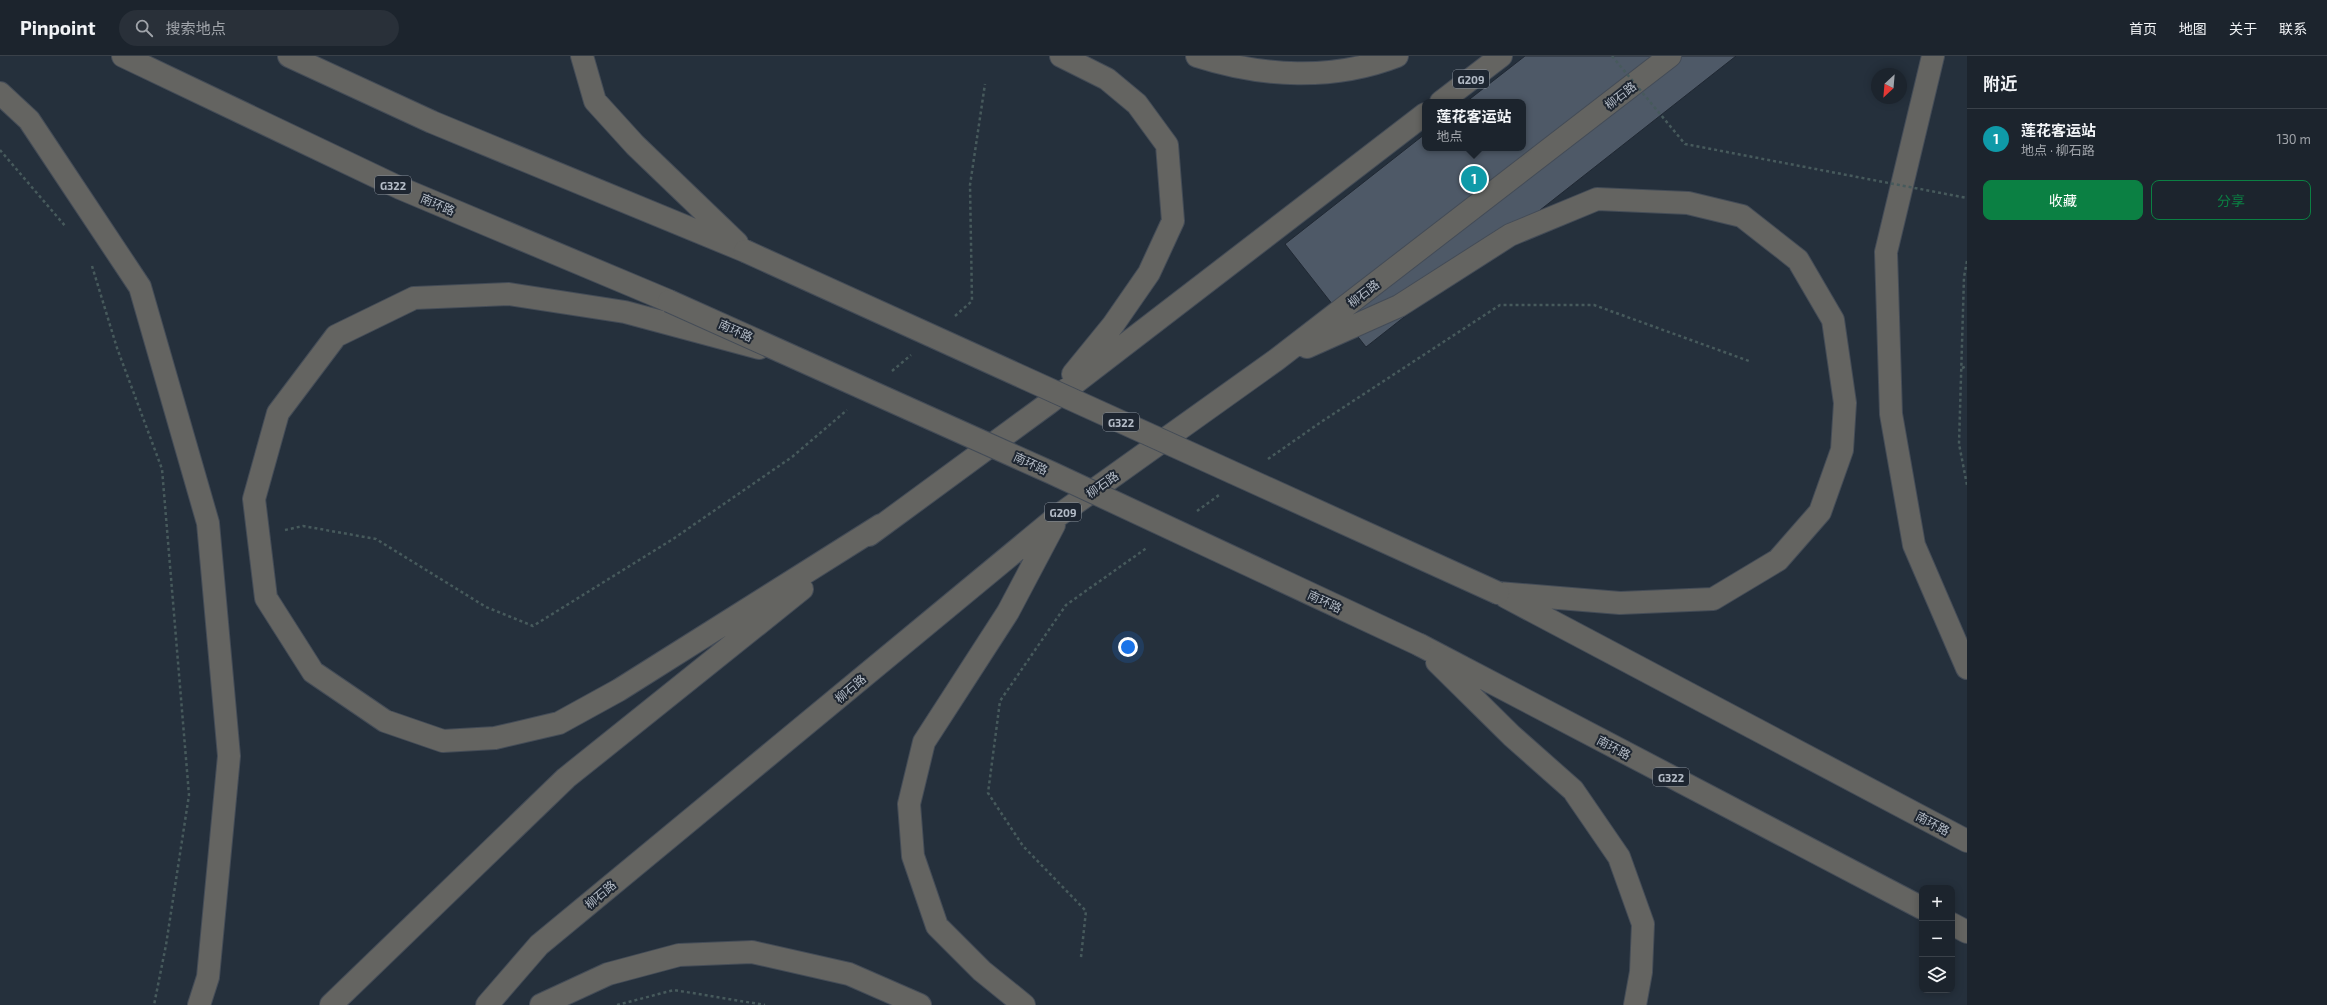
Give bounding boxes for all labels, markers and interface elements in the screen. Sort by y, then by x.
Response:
search box [119,10,399,46]
text: Pinpoint [20,16,95,39]
icon: search [133,17,155,39]
text: 搜索地点 [165,19,225,37]
text: 首页 [2129,20,2157,37]
text: 地图 [2179,20,2207,37]
text: 关于 [2229,20,2257,37]
text: 联系 [2279,20,2307,37]
north arrow [1871,68,1907,104]
road number: G209 [1453,70,1489,88]
text: 附近 [1983,73,2017,93]
street label: 柳石路 [1602,78,1638,112]
popup [1422,99,1526,151]
text: 莲花客运站 [1436,107,1512,125]
text: 莲花客运站 [2021,121,2096,139]
text: 地点 [1436,128,1463,144]
text: 1 [1993,131,1999,147]
text: 130 m [2276,131,2311,147]
text: 地点 · 柳石路 [2021,142,2095,158]
pin: 1 [1461,164,1487,194]
road number: G322 [375,176,411,194]
button: 收藏 [1983,180,2143,220]
button: 分享 [2151,180,2311,220]
street label: 南环路 [419,191,457,217]
street label: 柳石路 [1345,276,1381,310]
street label: 南环路 [717,316,755,344]
road number: G322 [1103,413,1139,431]
street label: 南环路 [1012,449,1050,477]
street label: 柳石路 [1083,468,1121,500]
road number: G209 [1045,503,1081,521]
street label: 南环路 [1306,587,1344,615]
your location [1118,637,1138,657]
street label: 柳石路 [832,671,868,705]
street label: 南环路 [1595,732,1633,762]
road number: G322 [1653,768,1689,786]
street label: 南环路 [1914,808,1952,838]
street label: 柳石路 [582,877,618,911]
map controls [1919,885,1955,993]
button: + [1919,885,1955,921]
button: − [1919,921,1955,957]
button: layers [1919,957,1955,993]

